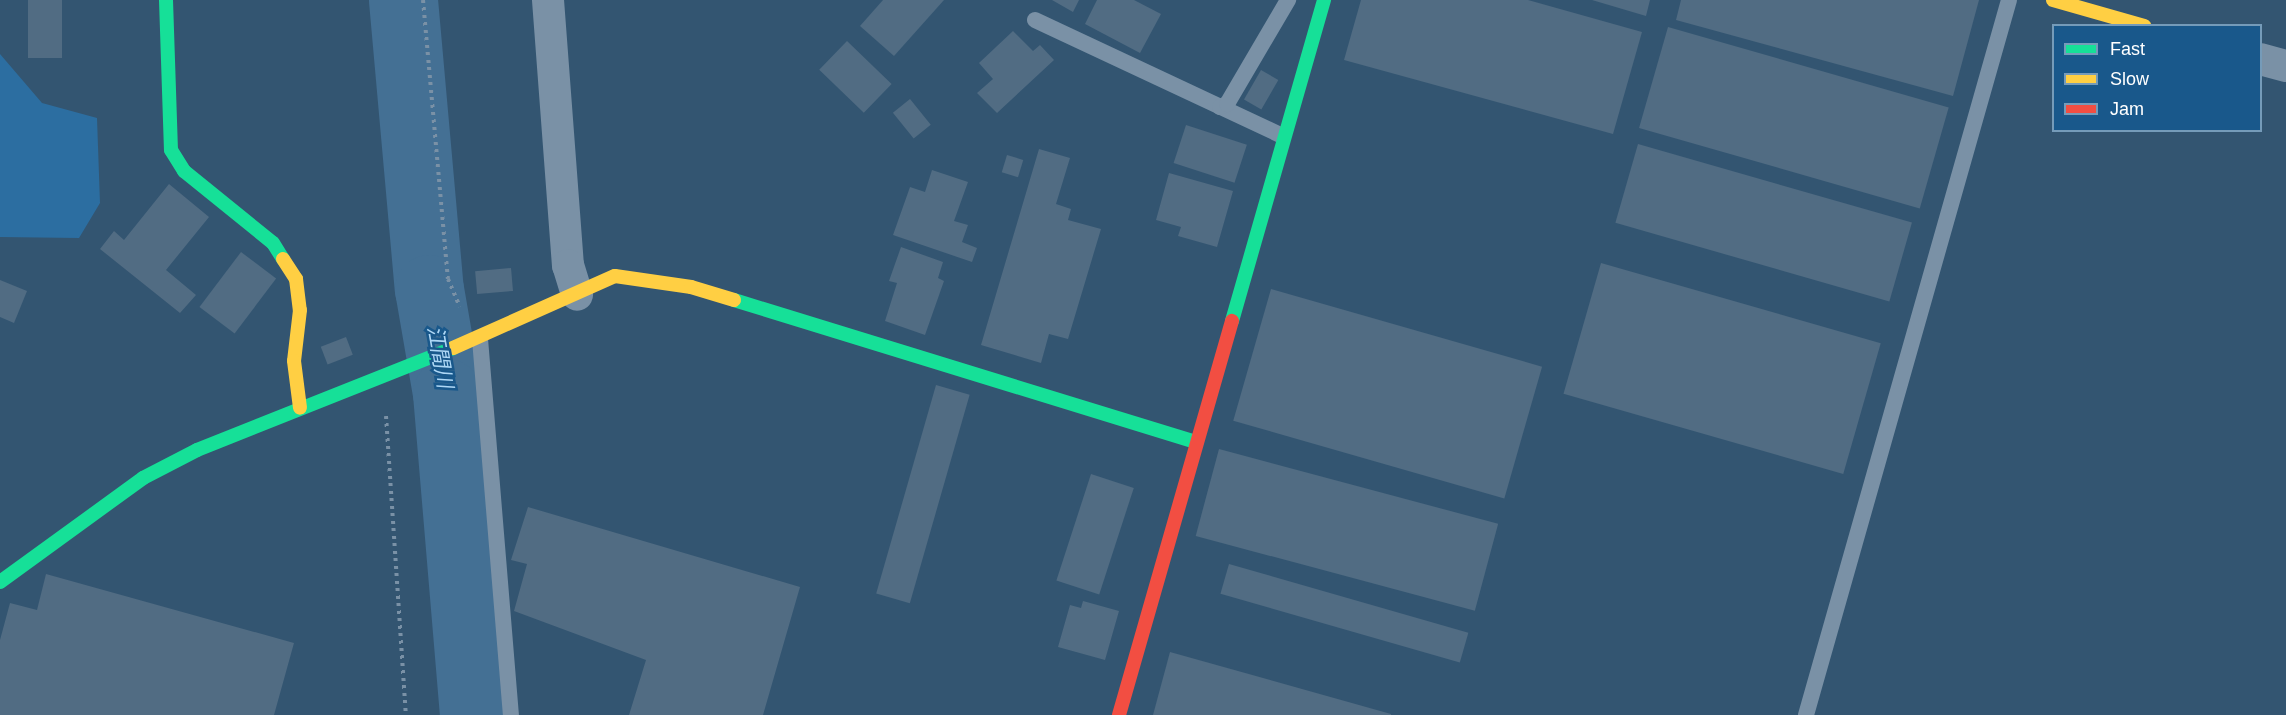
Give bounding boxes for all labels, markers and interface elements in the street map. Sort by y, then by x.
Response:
legend [2052,24,2262,132]
text: Fast [2110,39,2145,59]
text: Slow [2110,69,2149,89]
text: Jam [2110,99,2144,119]
water label: 江間川 [422,324,458,390]

